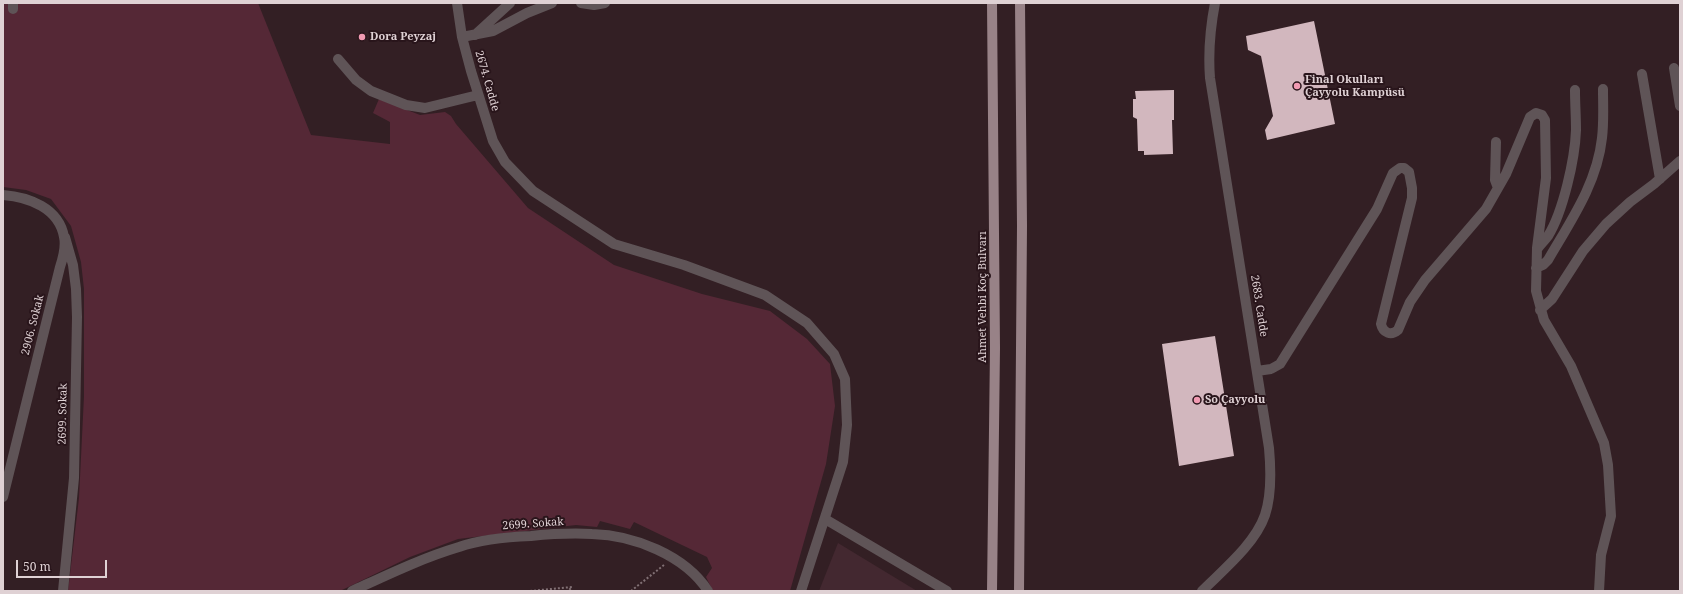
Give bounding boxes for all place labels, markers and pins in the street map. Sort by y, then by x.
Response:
place label: Dora Peyzaj [370,30,436,44]
marker: Dora Peyzaj [357,32,367,42]
place label: Final Okulları Çayyolu Kampüsü [1305,73,1405,99]
marker: Final Okulları Çayyolu Kampüsü [1292,81,1302,91]
place label: So Çayyolu [1205,393,1265,407]
marker: So Çayyolu [1192,395,1202,405]

